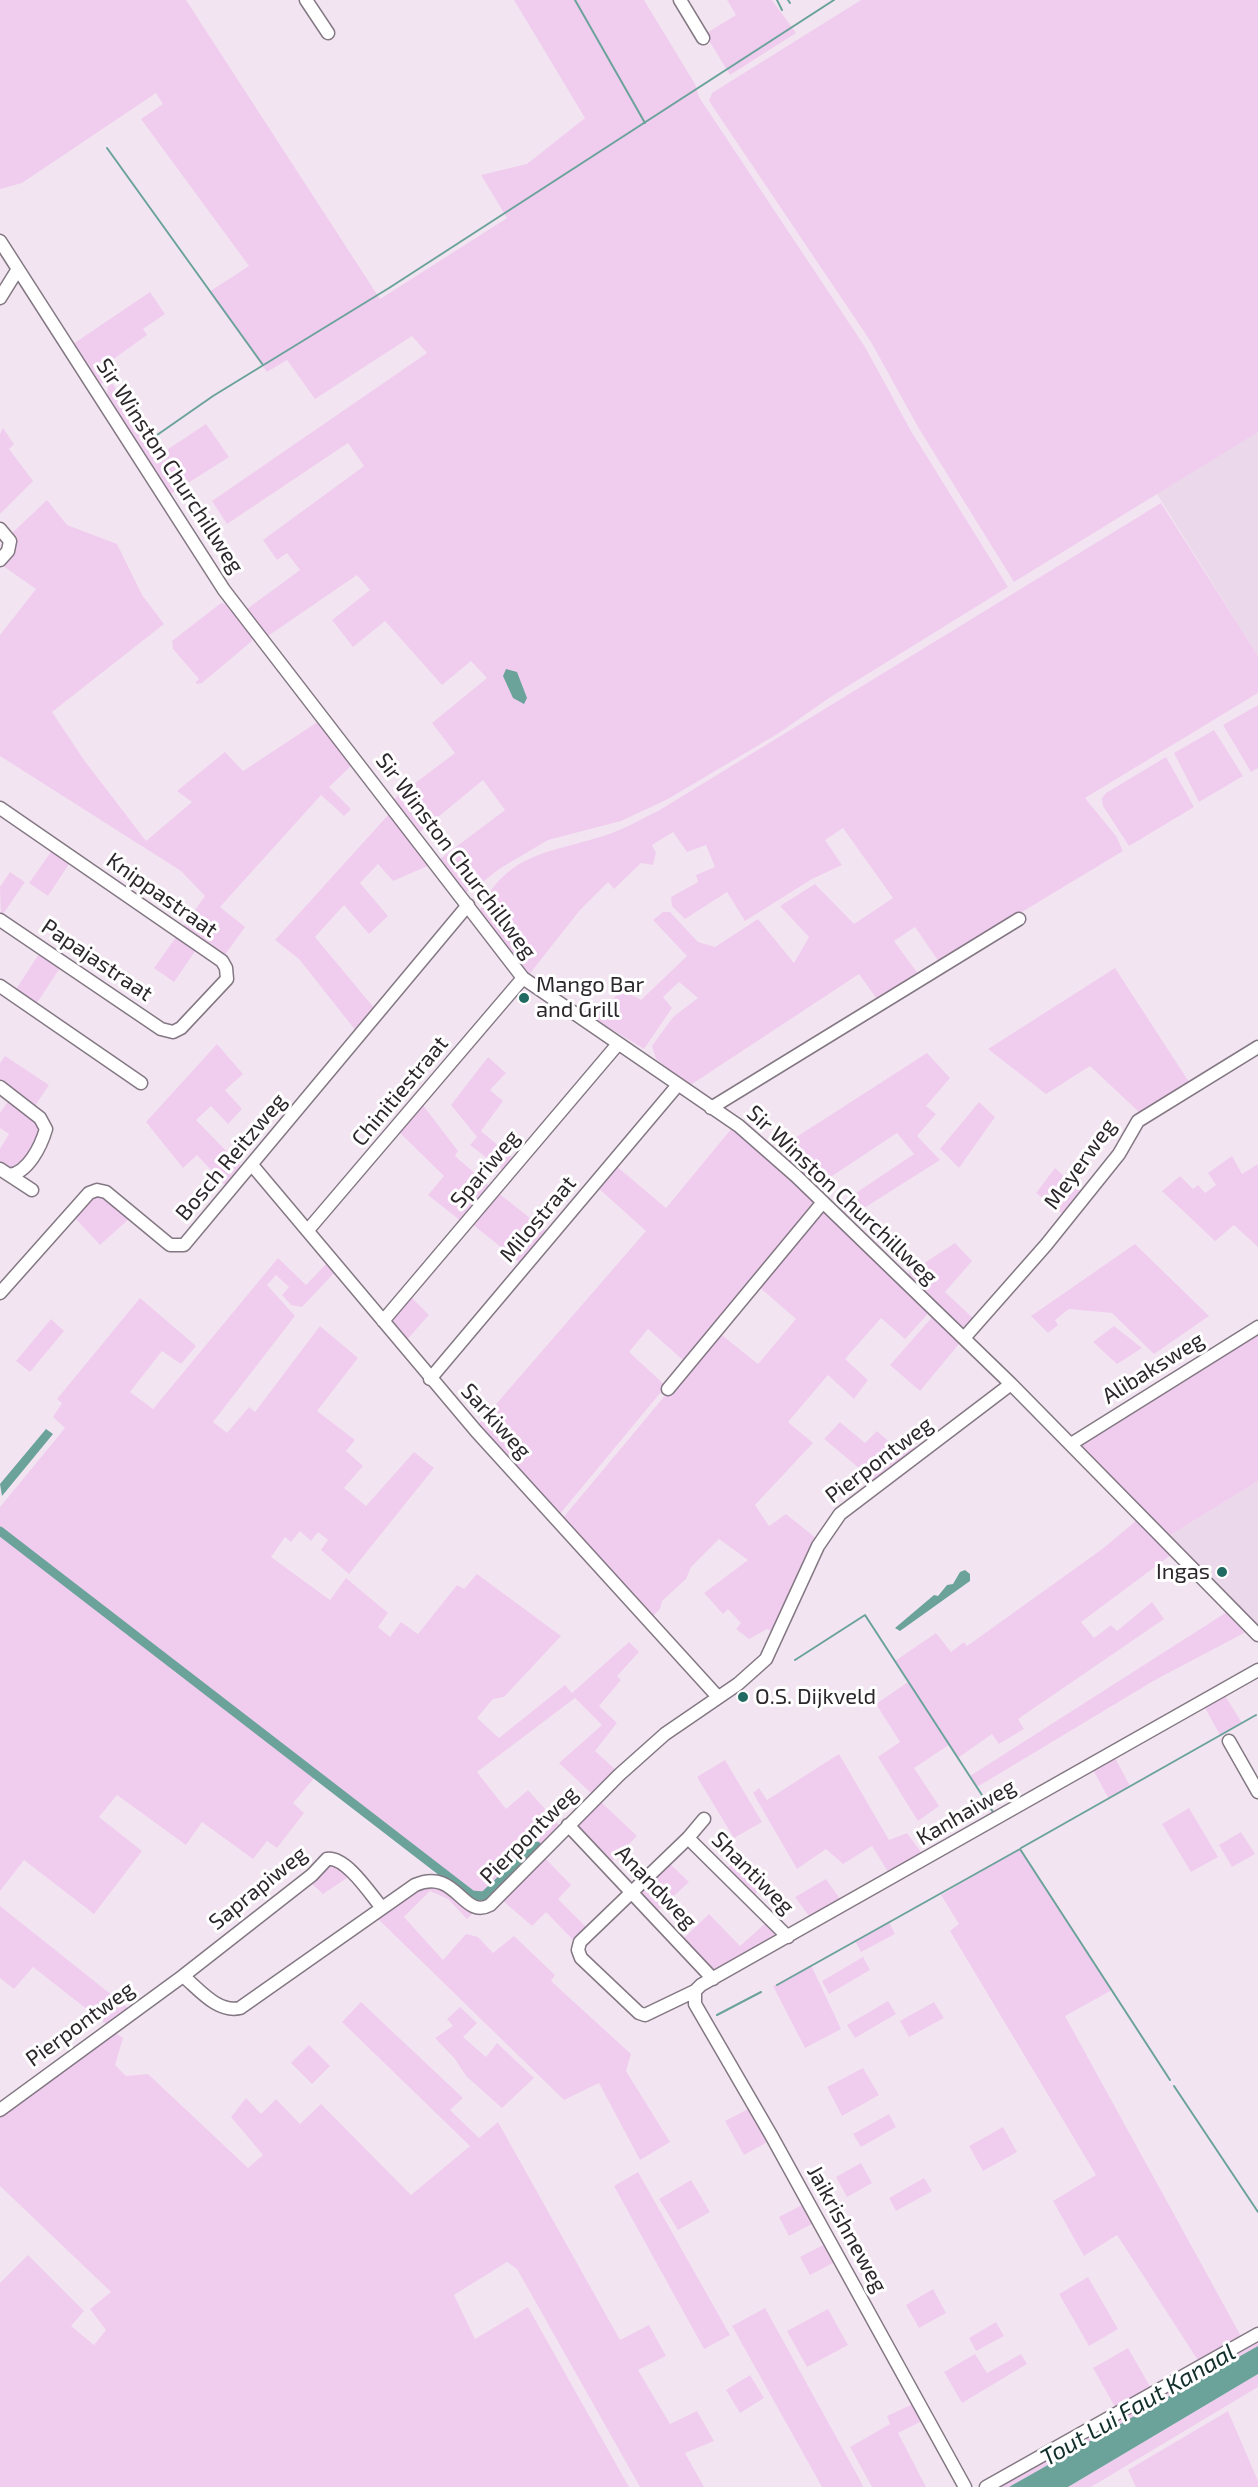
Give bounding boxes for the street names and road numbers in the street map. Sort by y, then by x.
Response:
street label: Sir Winston Churchillweg [91,354,249,578]
street label: Sir Winston Churchillweg [370,748,542,964]
street label: Knippastraat [101,847,223,943]
street label: Papajastraat [36,913,158,1007]
street label: Chinitiestraat [346,1031,454,1151]
street label: Bosch Reitzweg [170,1088,292,1226]
street label: Sir Winston Churchillweg [741,1100,943,1290]
street label: Meyerweg [1038,1114,1122,1214]
street label: Spariweg [445,1125,525,1213]
street label: Milostraat [494,1170,582,1268]
street label: Alibaksweg [1097,1326,1209,1410]
street label: Sarkiweg [455,1378,537,1464]
street label: Pierpontweg [820,1411,938,1509]
street label: Kanhaiweg [912,1773,1020,1851]
street label: Pierpontweg [475,1781,583,1889]
street label: Shantiweg [706,1826,800,1920]
street label: Saprapiweg [204,1840,312,1936]
street label: Anandweg [610,1840,702,1934]
street label: Pierpontweg [21,1976,139,2072]
street label: Jaikrishneweg [801,2161,893,2297]

